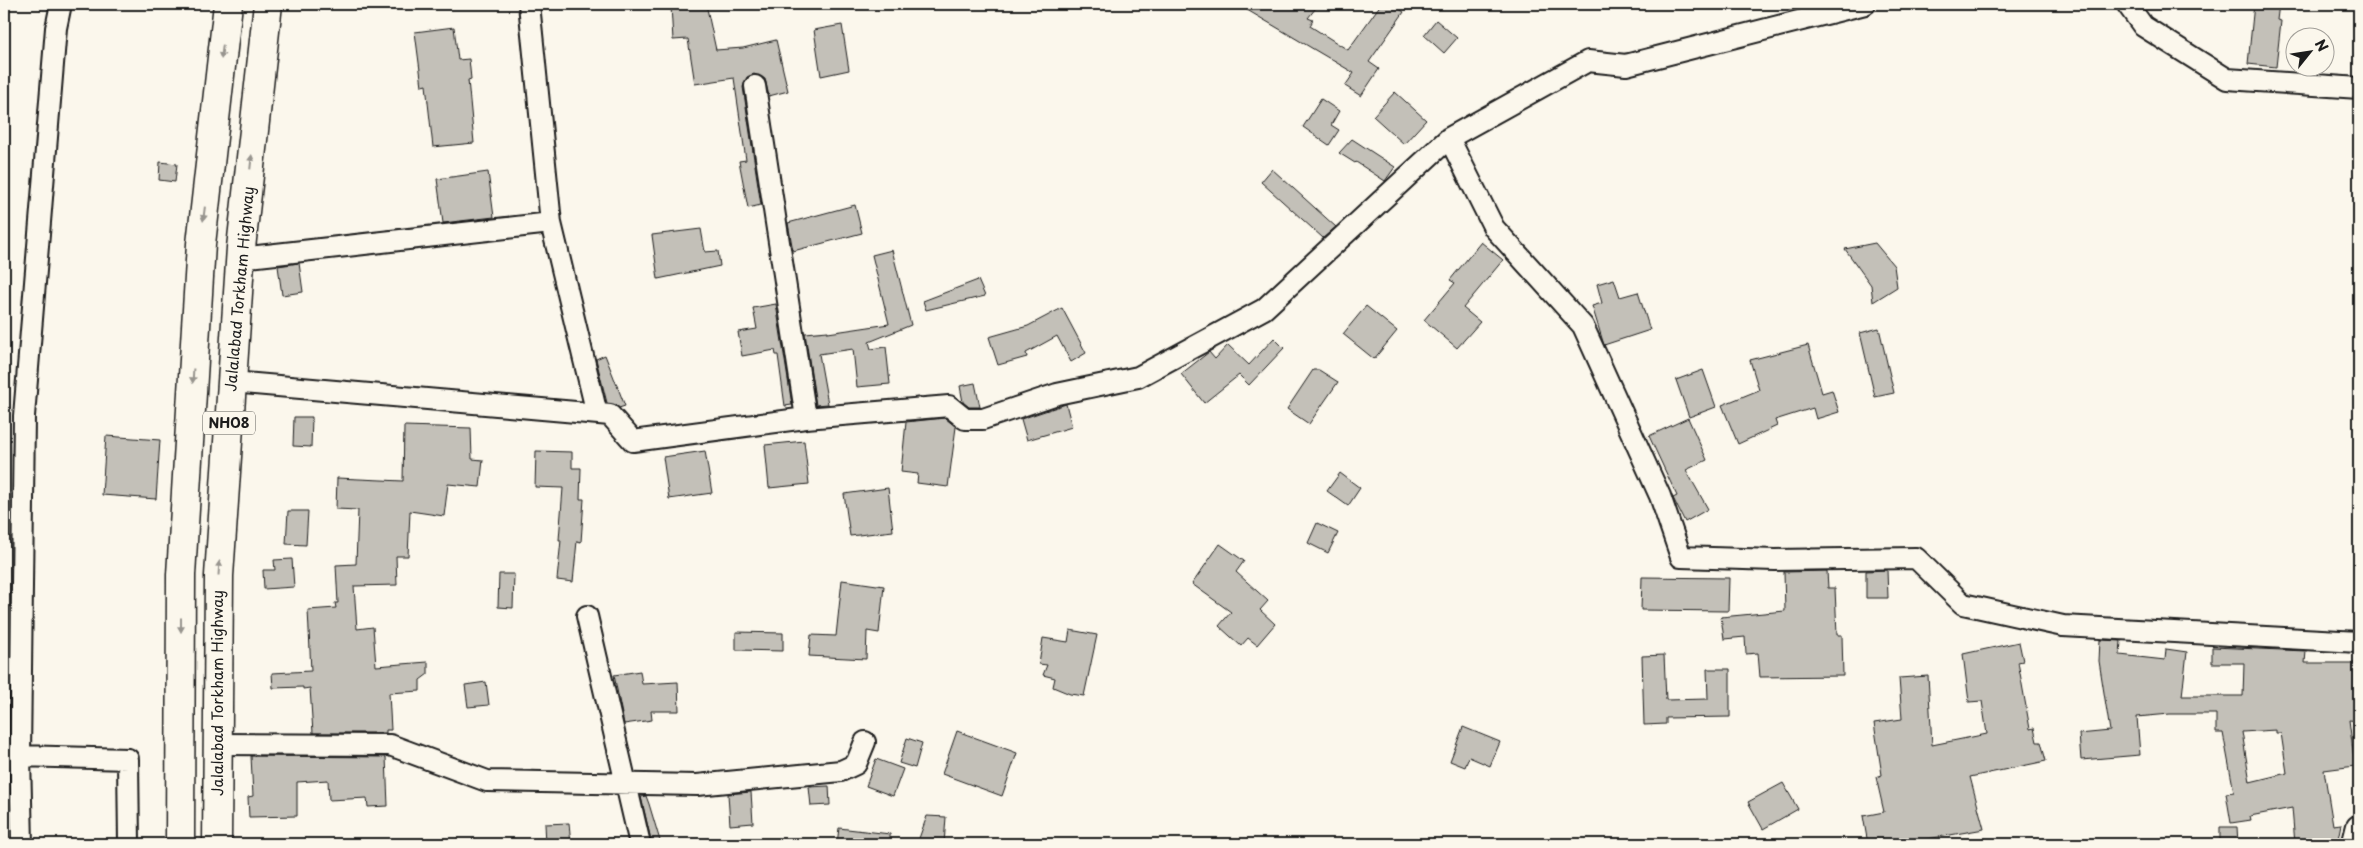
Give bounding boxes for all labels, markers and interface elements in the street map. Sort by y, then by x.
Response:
north arrow [2286,28,2336,78]
text: N [2310,35,2334,55]
one-way arrow [218,44,226,60]
one-way arrow [247,154,255,170]
street label: Jalalabad Torkham Highway [218,185,259,393]
one-way arrow [200,206,208,222]
one-way arrow [188,368,196,384]
road number: NH08 [203,412,255,434]
one-way arrow [216,560,224,576]
street label: Jalalabad Torkham Highway [205,590,228,796]
one-way arrow [177,618,185,634]

